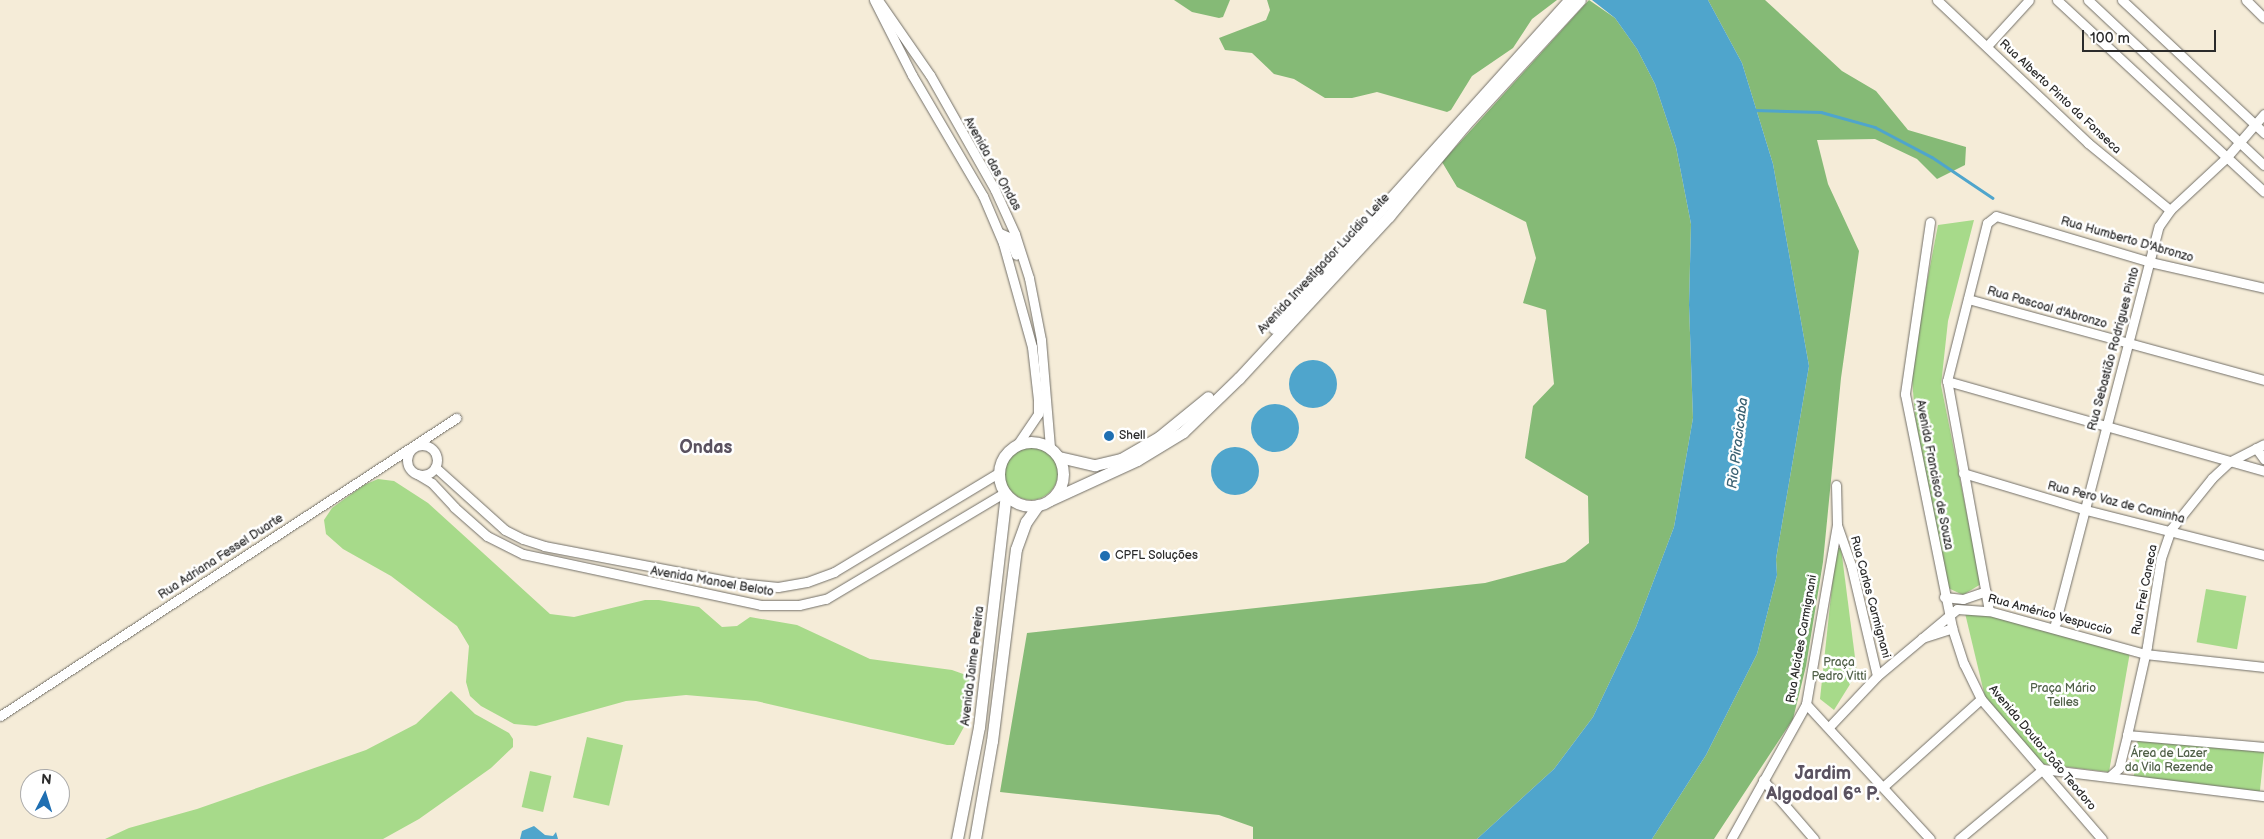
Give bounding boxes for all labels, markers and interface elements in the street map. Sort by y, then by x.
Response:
scale bar [2084,20,2218,52]
text: 100 m [2090,29,2130,48]
street label: Rua Alberto Pinto da Fonseca [1996,37,2124,157]
street label: Avenida das Ondas [960,115,1024,213]
street label: Avenida Investigador Lucídio Leite [1255,191,1393,337]
street label: Rua Humberto D'Abronzo [2059,214,2195,266]
street label: Rua Sebastião Rodrigues Pinto [2085,265,2143,433]
street label: Rua Pascoal d'Abronzo [1985,284,2109,332]
water label: Rio Piracicaba [1724,397,1752,489]
street label: Avenida Francisco de Souza [1912,399,1956,551]
place label: Shell [1119,429,1145,443]
marker: Shell [1103,430,1115,442]
district label: Ondas [680,437,732,459]
street label: Rua Pero Vaz de Caminha [2046,479,2186,527]
street label: Rua Adriana Fessel Duarte [156,511,286,603]
street label: Rua Carlos Carmignani [1847,534,1893,660]
street label: Rua Frei Caneca [2129,543,2161,637]
place label: CPFL Soluções [1115,549,1198,563]
marker: CPFL Soluções [1099,550,1111,562]
street label: Avenida Manoel Beloto [649,564,775,600]
street label: Rua Alcides Carmignani [1784,574,1820,704]
street label: Rua Américo Vespuccio [1986,591,2114,639]
street label: Avenida Jaime Pereira [958,605,988,727]
park label: Praça Pedro Vitti [1811,656,1867,684]
street label: Avenida Doutor João Teodoro [1985,682,2099,814]
park label: Praça Mário Telles [2030,682,2096,710]
park label: Área de Lazer da Vila Rezende [2125,747,2213,775]
district label: Jardim Algodoal 6ª P. [1766,764,1880,806]
north arrow [20,769,70,819]
text: N [40,771,52,788]

